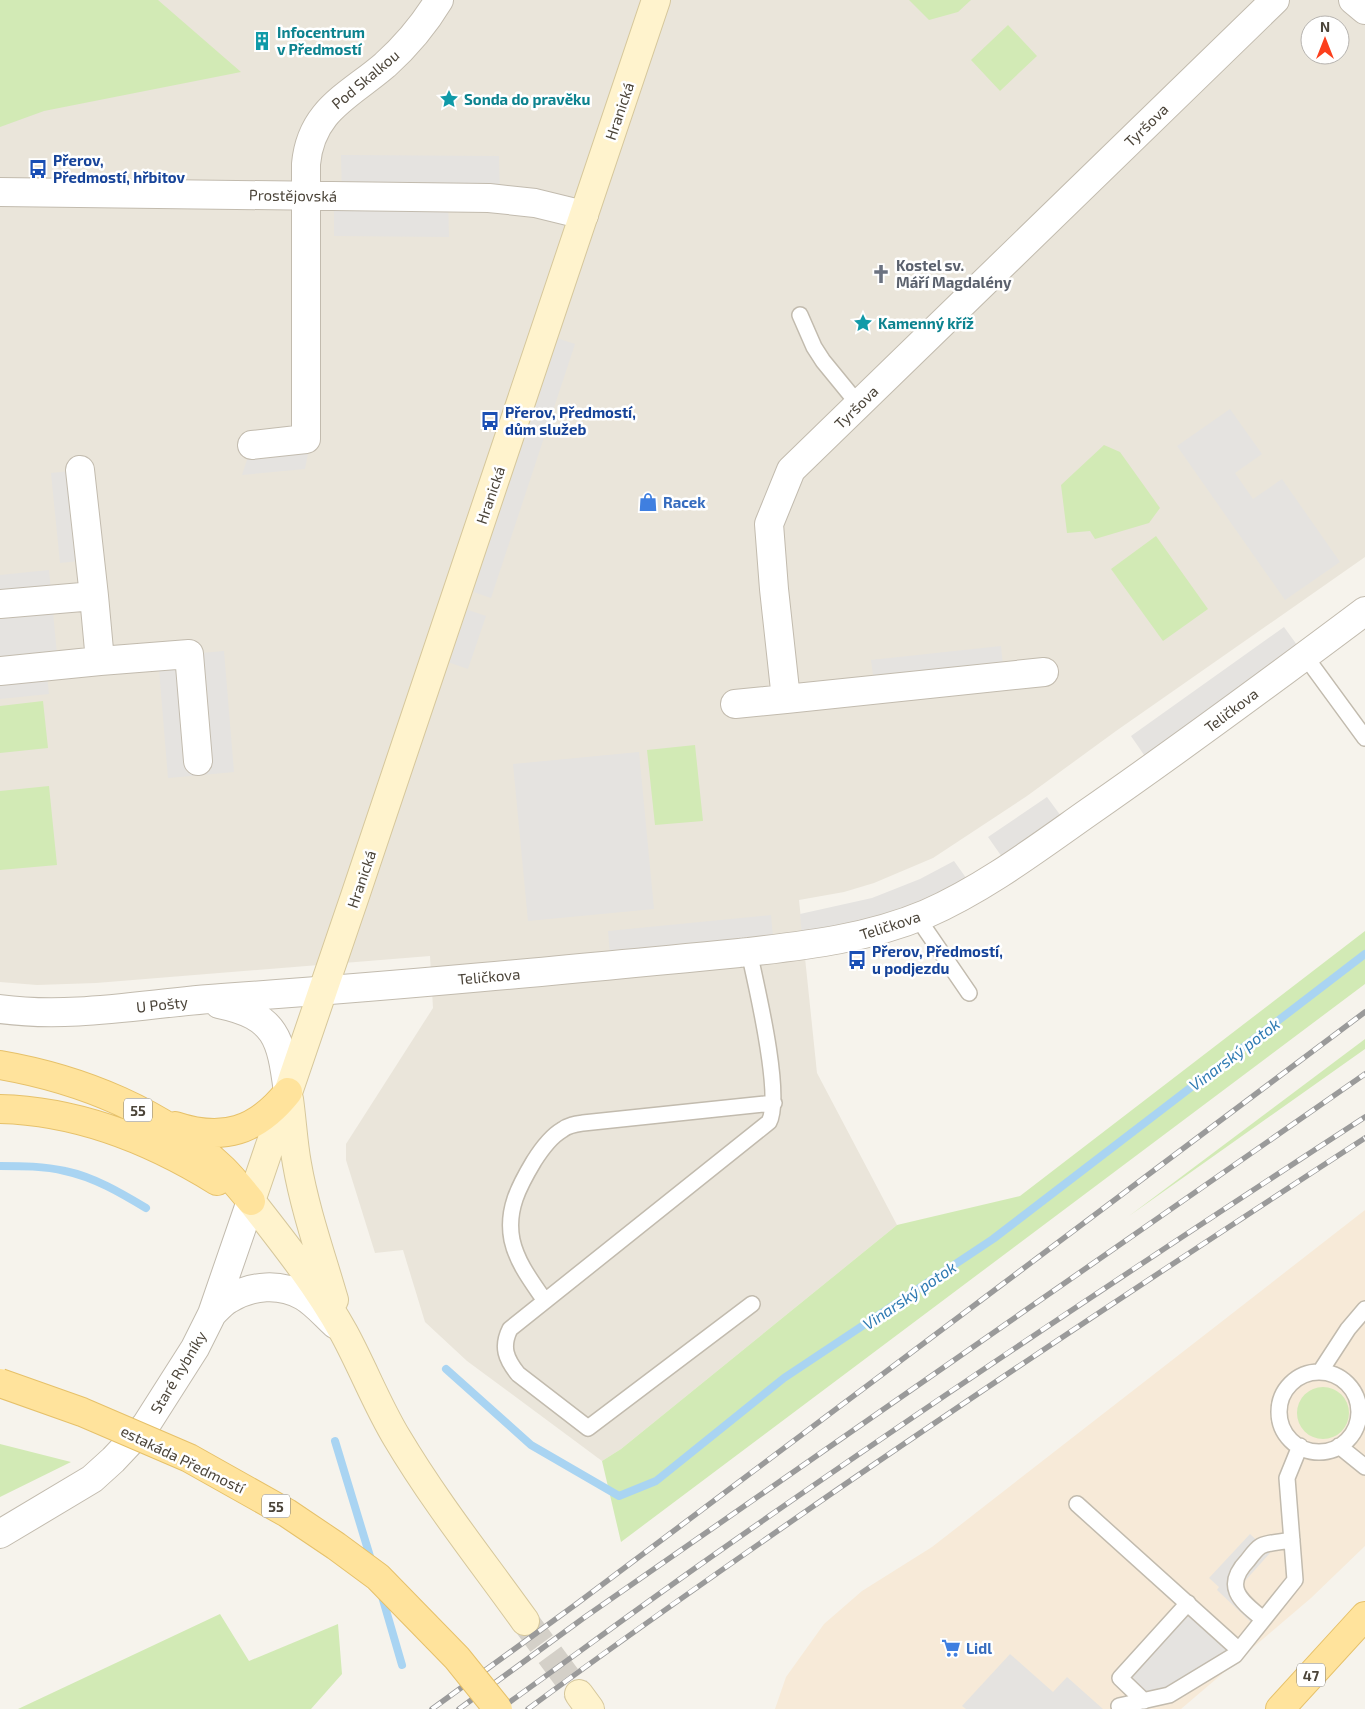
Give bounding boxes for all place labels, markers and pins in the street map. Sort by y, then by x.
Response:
place label: Infocentrum v Předmostí [277,23,365,58]
building icon: Infocentrum v Předmostí [251,30,273,52]
place icon: Sonda do pravěku [438,88,460,110]
place label: Sonda do pravěku [464,90,590,108]
place label: Přerov, Předmostí, hřbitov [53,151,186,186]
bus stop icon: Přerov, Předmostí, hřbitov [27,158,49,180]
place label: Kostel sv. Máří Magdalény [896,256,1012,292]
church icon: Kostel sv. Máří Magdalény [870,263,892,285]
place icon: Kamenný kříž [852,312,874,334]
place label: Kamenný kříž [878,314,974,333]
place label: Přerov, Předmostí, dům služeb [505,403,636,438]
bus stop icon: Přerov, Předmostí, dům služeb [479,410,501,432]
shop icon: Racek [637,491,659,513]
place label: Racek [663,493,706,511]
place label: Přerov, Předmostí, u podjezdu [872,942,1003,977]
bus stop icon: Přerov, Předmostí, u podjezdu [846,949,868,971]
supermarket icon: Lidl [940,1637,962,1659]
place label: Lidl [966,1639,992,1657]

